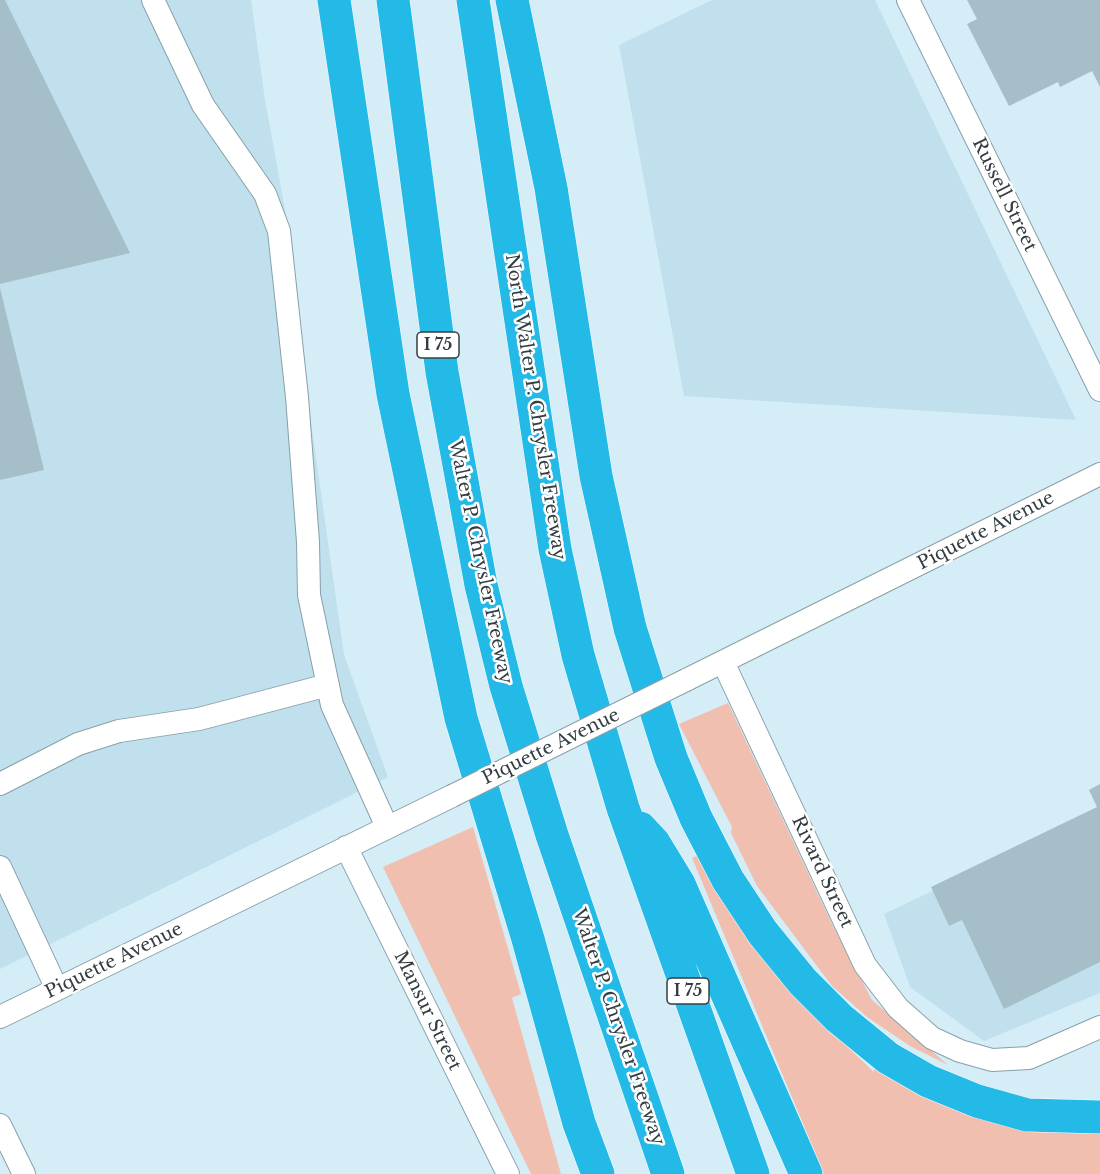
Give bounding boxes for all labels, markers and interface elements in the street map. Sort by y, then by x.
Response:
street label: Russell Street [967,135,1041,255]
street label: North Walter P. Chrysler Freeway [500,253,570,561]
road number: I 75 [417,332,459,358]
street label: Walter P. Chrysler Freeway [444,438,516,686]
street label: Piquette Avenue [914,487,1058,575]
street label: Piquette Avenue [479,704,623,790]
street label: Rivard Street [787,813,857,931]
street label: Walter P. Chrysler Freeway [567,906,669,1148]
street label: Piquette Avenue [42,918,186,1004]
street label: Mansur Street [389,948,465,1074]
road number: I 75 [667,978,709,1004]

